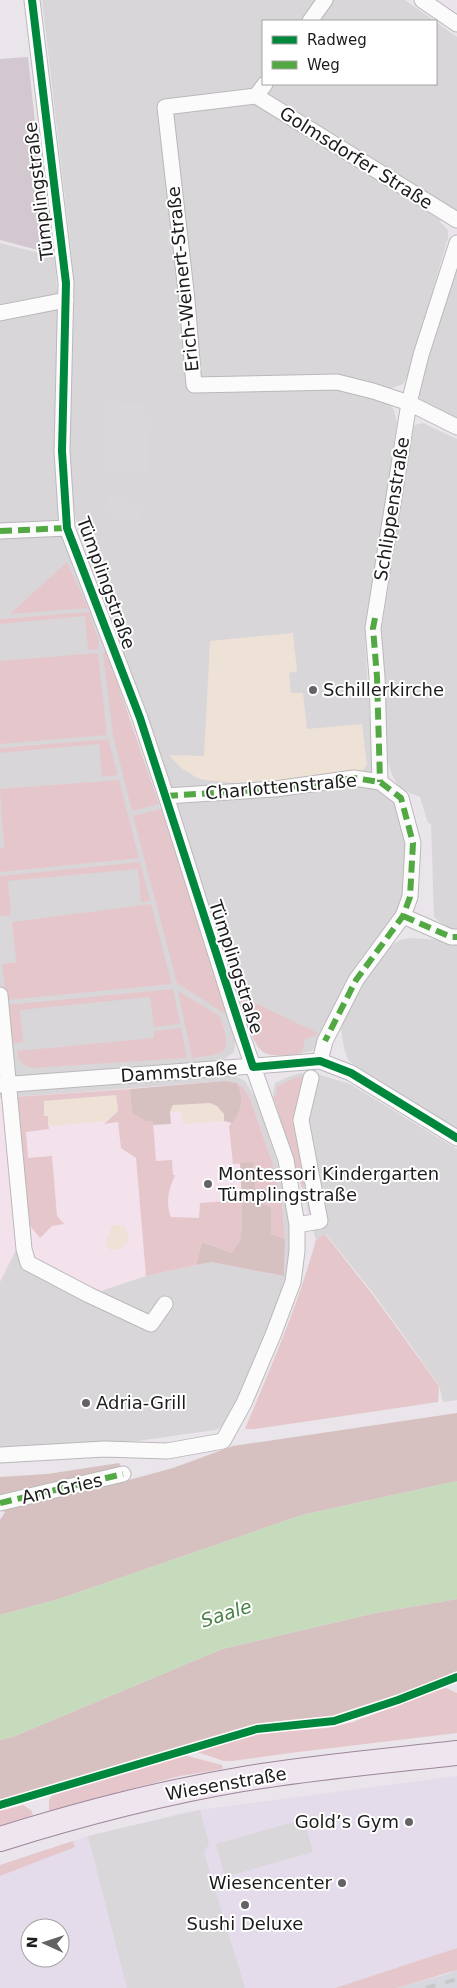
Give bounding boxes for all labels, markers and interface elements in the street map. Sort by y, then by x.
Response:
legend [262,20,437,85]
text: Radweg [307,31,367,49]
text: Weg [307,56,340,74]
street label: Golmsdorfer Straße [276,102,437,213]
street label: Tümplingstraße [20,121,58,262]
street label: Erich-Weinert-Straße [162,185,203,373]
street label: Schlippenstraße [370,435,413,582]
street label: Tümplingstraße [72,513,140,652]
place label: Schillerkirche [323,679,444,700]
marker: Schillerkirche [307,684,319,696]
street label: Charlottenstraße [204,769,358,804]
street label: Tümplingstraße [205,897,268,1036]
street label: Dammstraße [120,1057,238,1086]
place label: Montessori Kindergarten Tümplingstraße [217,1163,439,1205]
marker: Montessori Kindergarten Tümplingstraße [202,1178,214,1190]
place label: Adria-Grill [96,1392,186,1413]
marker: Adria-Grill [80,1397,92,1409]
street label: Am Gries [19,1469,104,1508]
water label: Saale [198,1594,254,1632]
street label: Wiesenstraße [164,1763,288,1804]
place label: Gold’s Gym [295,1811,399,1832]
marker: Gold’s Gym [403,1816,415,1828]
place label: Wiesencenter [209,1872,333,1893]
marker: Wiesencenter [336,1877,348,1889]
marker: Sushi Deluxe [239,1899,251,1911]
place label: Sushi Deluxe [187,1913,303,1934]
north arrow [20,1918,70,1968]
text: N [24,1936,40,1949]

